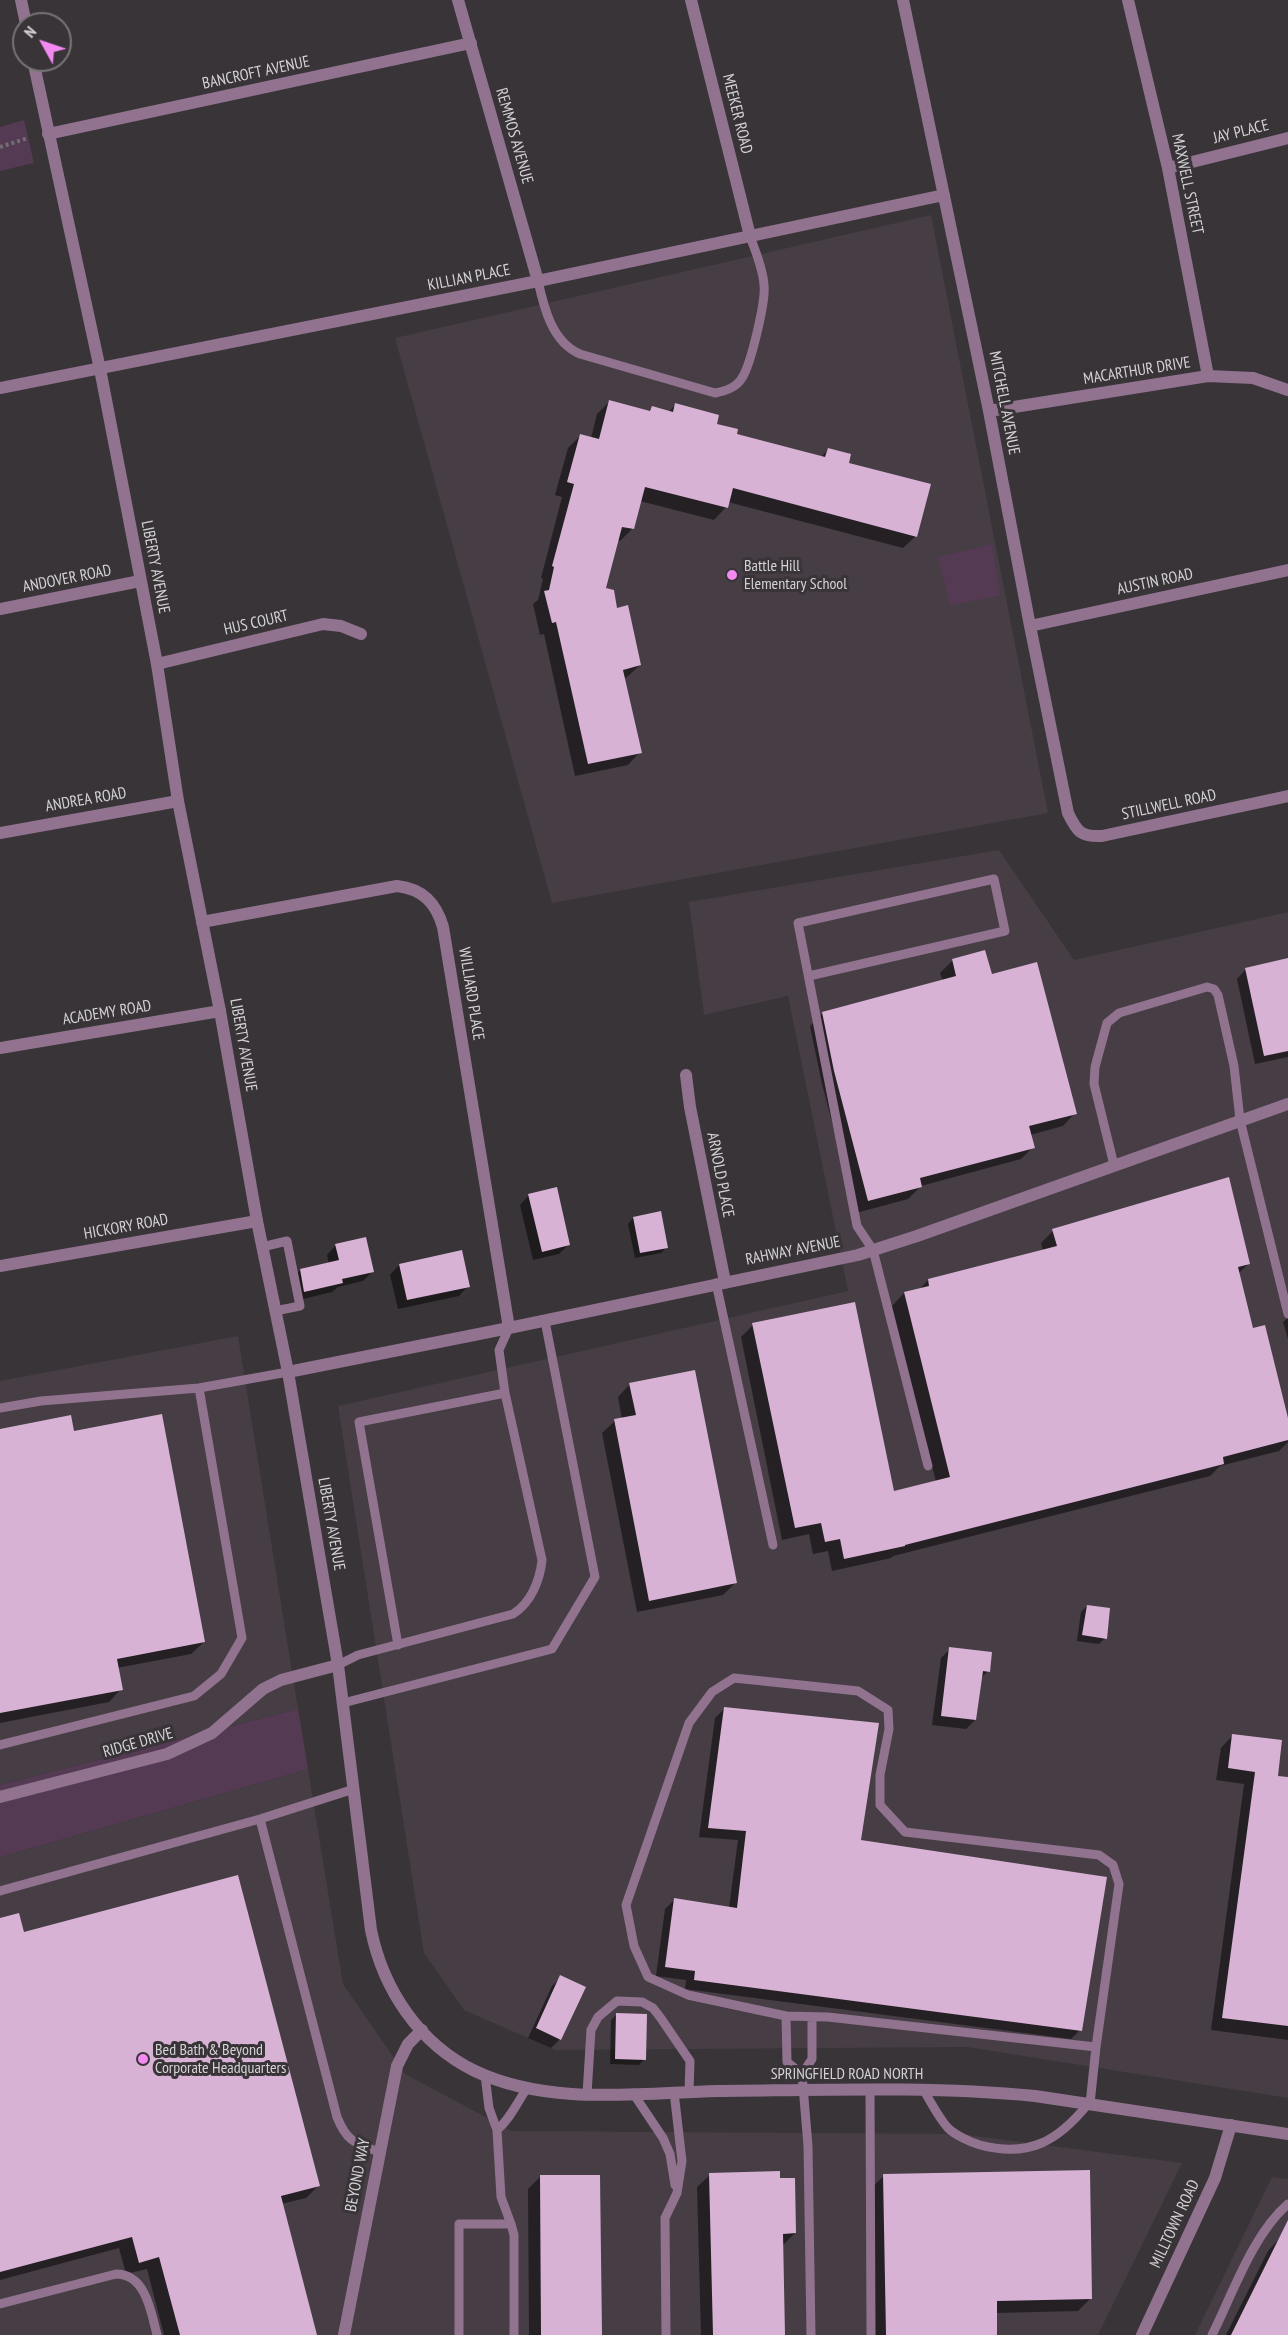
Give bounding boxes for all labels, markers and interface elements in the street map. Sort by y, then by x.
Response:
north arrow [12,12,72,72]
text: N [19,22,40,41]
street label: BANCROFT AVENUE [201,52,311,94]
street label: MEEKER ROAD [718,72,756,156]
street label: REMMOS AVENUE [491,86,537,186]
street label: JAY PLACE [1211,116,1271,148]
street label: MAXWELL STREET [1167,132,1207,236]
street label: KILLIAN PLACE [426,261,512,295]
street label: MITCHELL AVENUE [985,350,1023,456]
street label: MACARTHUR DRIVE [1082,353,1192,389]
street label: LIBERTY AVENUE [137,519,173,615]
place label: Battle Hill Elementary School [744,556,847,594]
street label: ANDOVER ROAD [21,561,113,597]
street label: AUSTIN ROAD [1115,565,1195,599]
marker: Battle Hill Elementary School [725,568,739,582]
street label: HUS COURT [222,606,290,640]
street label: ANDREA ROAD [44,783,128,817]
street label: STILLWELL ROAD [1120,786,1218,824]
street label: WILLIARD PLACE [454,946,488,1042]
street label: ACADEMY ROAD [61,997,153,1029]
street label: LIBERTY AVENUE [225,997,261,1093]
street label: ARNOLD PLACE [702,1131,738,1219]
street label: HICKORY ROAD [82,1210,170,1244]
street label: RAHWAY AVENUE [744,1232,842,1270]
street label: LIBERTY AVENUE [313,1476,349,1572]
street label: RIDGE DRIVE [101,1724,175,1762]
place label: Bed Bath & Beyond Corporate Headquarters [155,2040,286,2078]
marker: Bed Bath & Beyond Corporate Headquarters [136,2052,150,2066]
street label: SPRINGFIELD ROAD NORTH [771,2064,923,2084]
street label: BEYOND WAY [341,2137,375,2213]
street label: MILLTOWN ROAD [1146,2177,1204,2271]

